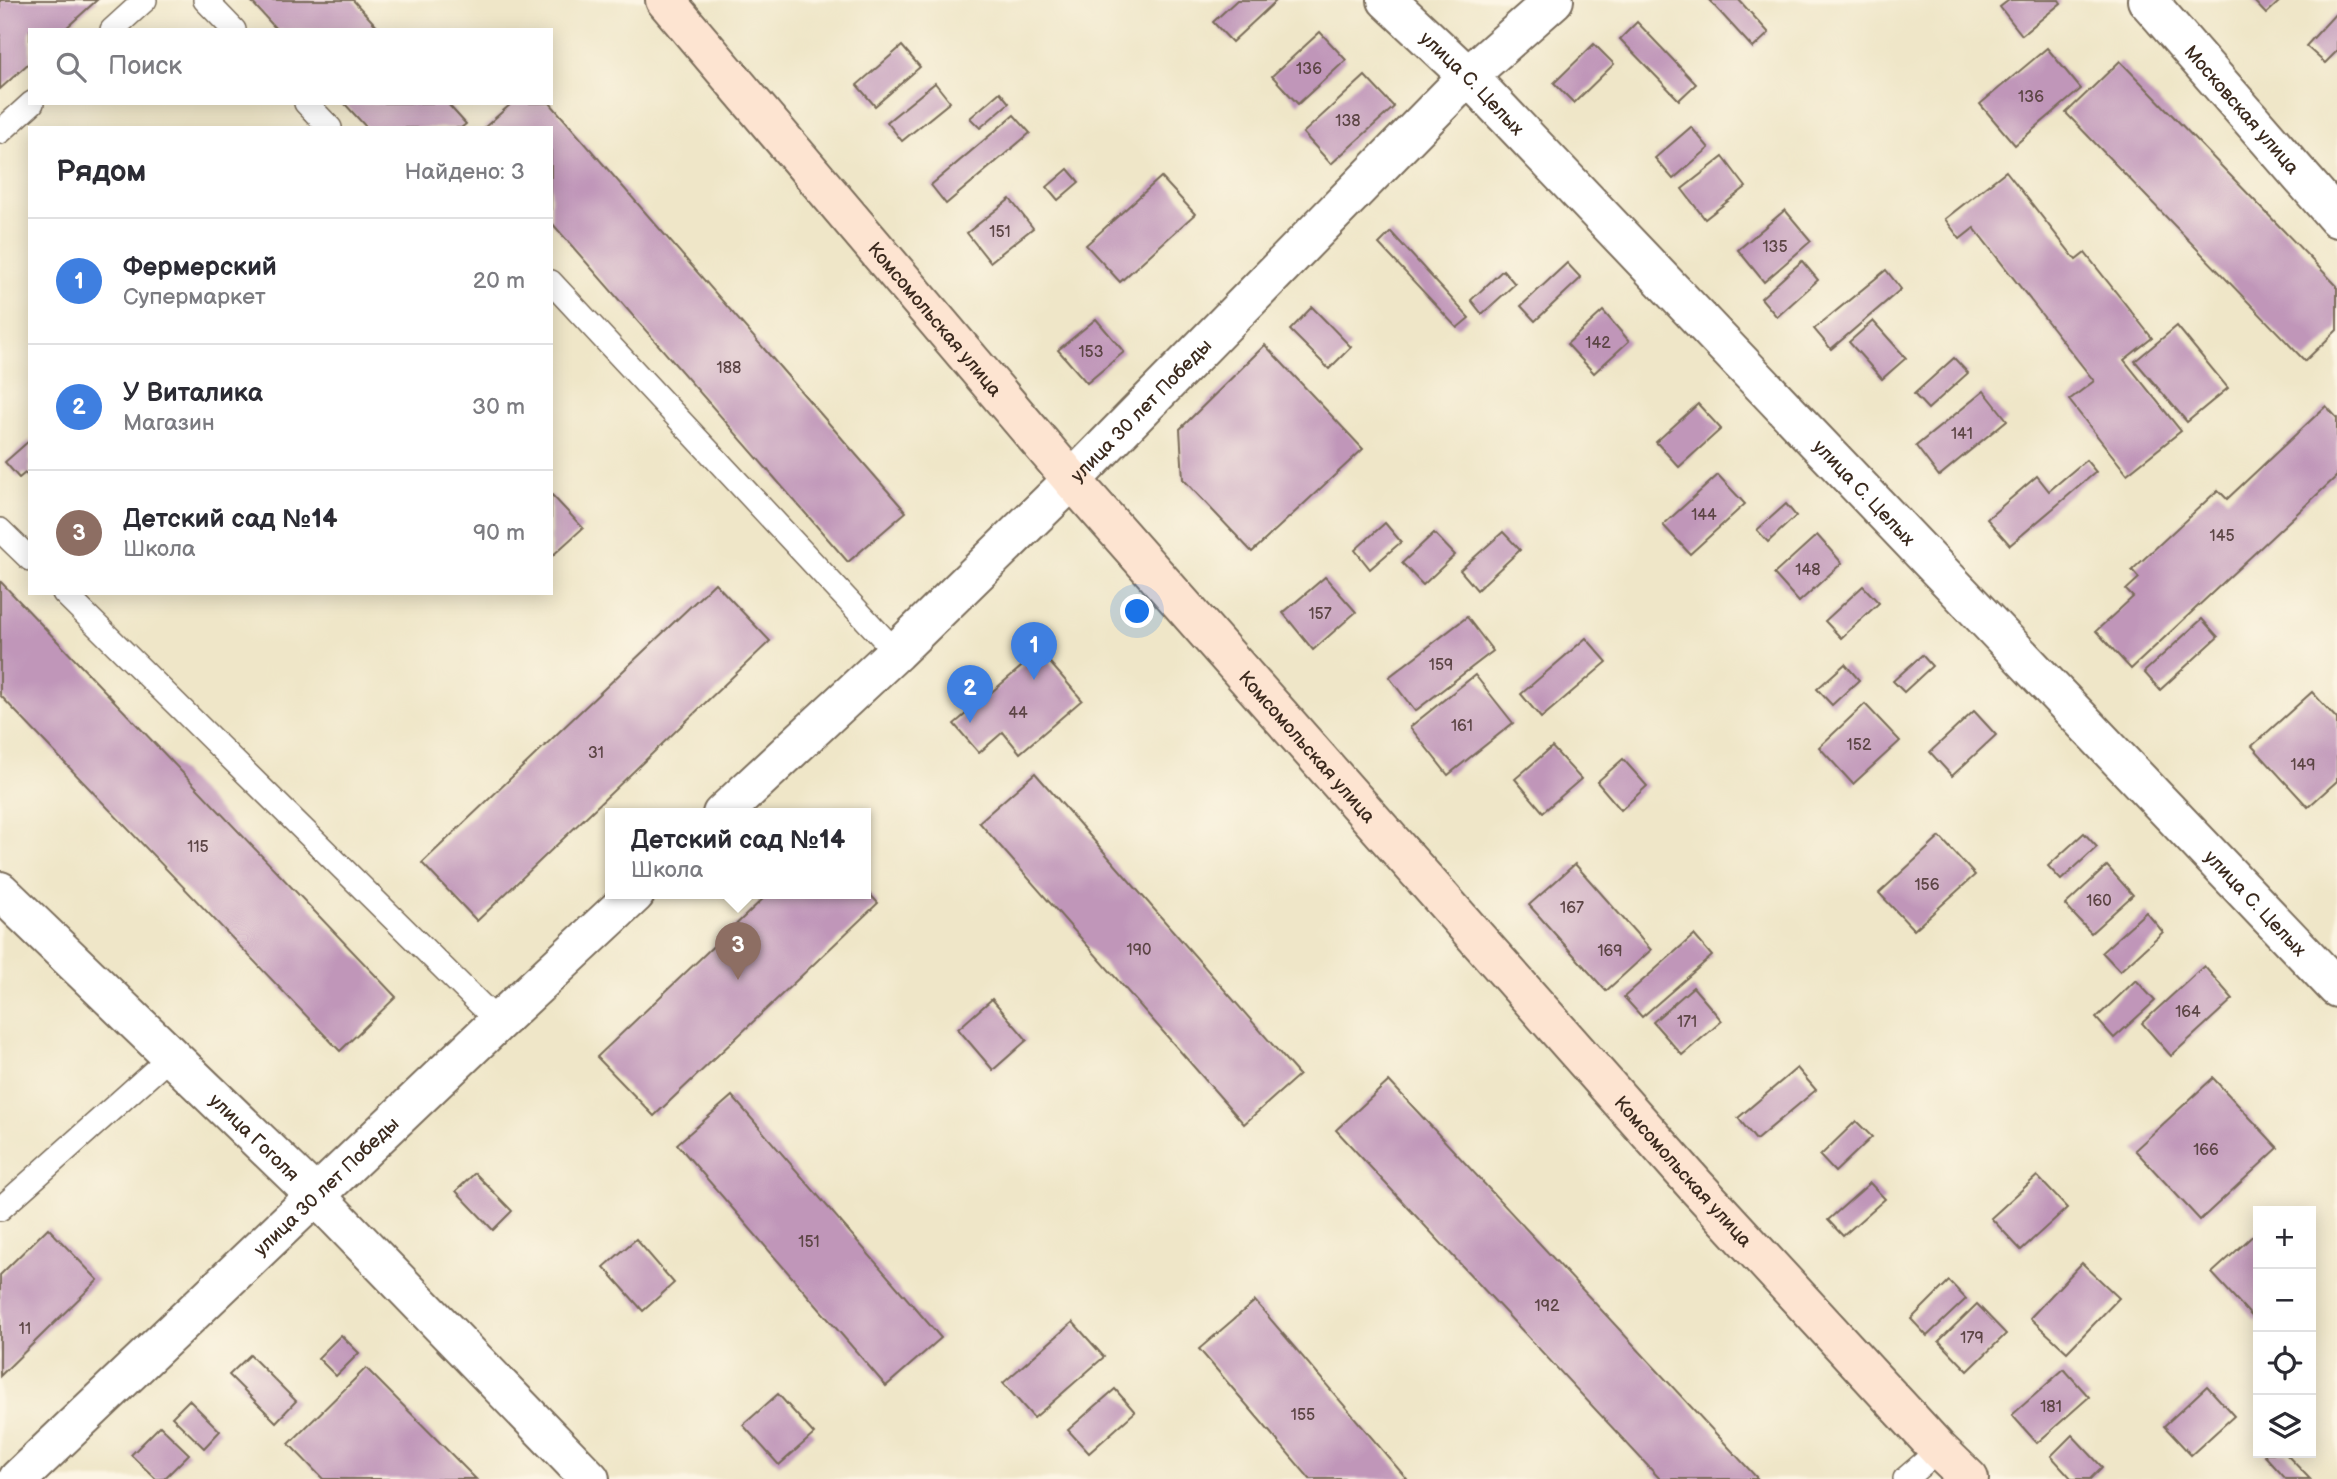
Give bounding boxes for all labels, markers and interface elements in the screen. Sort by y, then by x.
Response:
street label: улица С. Целых [1415,27,1528,141]
search box [28,28,553,105]
street label: Московская улица [2179,41,2304,179]
icon: search [52,48,90,86]
text: Поиск [108,51,182,82]
house number: 136 [1296,60,1322,79]
house number: 136 [2018,88,2044,107]
house number: 138 [1335,112,1361,131]
text: Рядом [56,154,146,190]
text: Найдено: 3 [404,158,525,186]
house number: 151 [989,223,1011,242]
street label: Комсомольская улица [862,238,1006,402]
house number: 135 [1762,238,1788,257]
text: Фермерский [123,252,277,283]
text: 1 [74,267,84,295]
text: 20 m [473,267,525,295]
text: Супермаркет [123,283,266,311]
house number: 142 [1585,334,1611,353]
street label: улица 30 лет Победы [1066,335,1217,488]
house number: 153 [1078,343,1104,362]
house number: 188 [717,359,741,378]
text: У Виталика [123,378,263,409]
text: 2 [72,393,86,421]
text: 30 m [472,393,525,421]
text: Магазин [123,409,215,437]
house number: 141 [1951,425,1973,444]
street label: улица С. Целых [1808,435,1920,551]
text: Детский сад №14 [123,504,338,535]
house number: 144 [1691,506,1717,525]
text: 3 [72,519,86,547]
text: 90 m [473,519,525,547]
house number: 145 [2209,527,2235,546]
text: Школа [123,535,196,563]
house number: 148 [1795,561,1821,580]
your location [1120,594,1154,628]
house number: 157 [1308,605,1332,624]
pin: 1 [1011,622,1057,680]
house number: 159 [1429,656,1453,675]
pin: 2 [947,665,993,723]
street label: Комсомольская улица [1233,667,1380,828]
house number: 44 [1008,704,1028,723]
house number: 161 [1451,717,1473,736]
house number: 152 [1847,736,1872,755]
house number: 31 [588,744,604,763]
house number: 149 [2290,756,2316,775]
popup [605,808,871,899]
text: Детский сад №14 [631,825,845,856]
house number: 115 [187,838,209,857]
street label: улица С. Целых [2199,846,2311,962]
text: Школа [631,856,703,884]
house number: 156 [1914,876,1940,895]
house number: 160 [2086,892,2112,911]
house number: 167 [1560,899,1584,918]
pin: 3 [715,922,761,980]
house number: 190 [1127,941,1151,960]
house number: 169 [1597,942,1623,961]
house number: 164 [2175,1003,2201,1022]
house number: 171 [1677,1013,1697,1032]
street label: улица Гоголя [204,1089,303,1187]
street label: Комсомольская улица [1609,1092,1756,1252]
street label: улица 30 лет Победы [250,1113,404,1261]
house number: 166 [2193,1141,2219,1160]
map controls [2253,1206,2316,1458]
button: + [2253,1206,2316,1269]
house number: 151 [798,1233,820,1252]
button: − [2253,1269,2316,1332]
house number: 192 [1535,1297,1560,1316]
house number: 11 [19,1320,31,1339]
house number: 179 [1960,1329,1984,1348]
button: locate [2253,1332,2316,1395]
button: layers [2253,1395,2316,1458]
house number: 181 [2040,1398,2062,1417]
house number: 155 [1291,1406,1315,1425]

